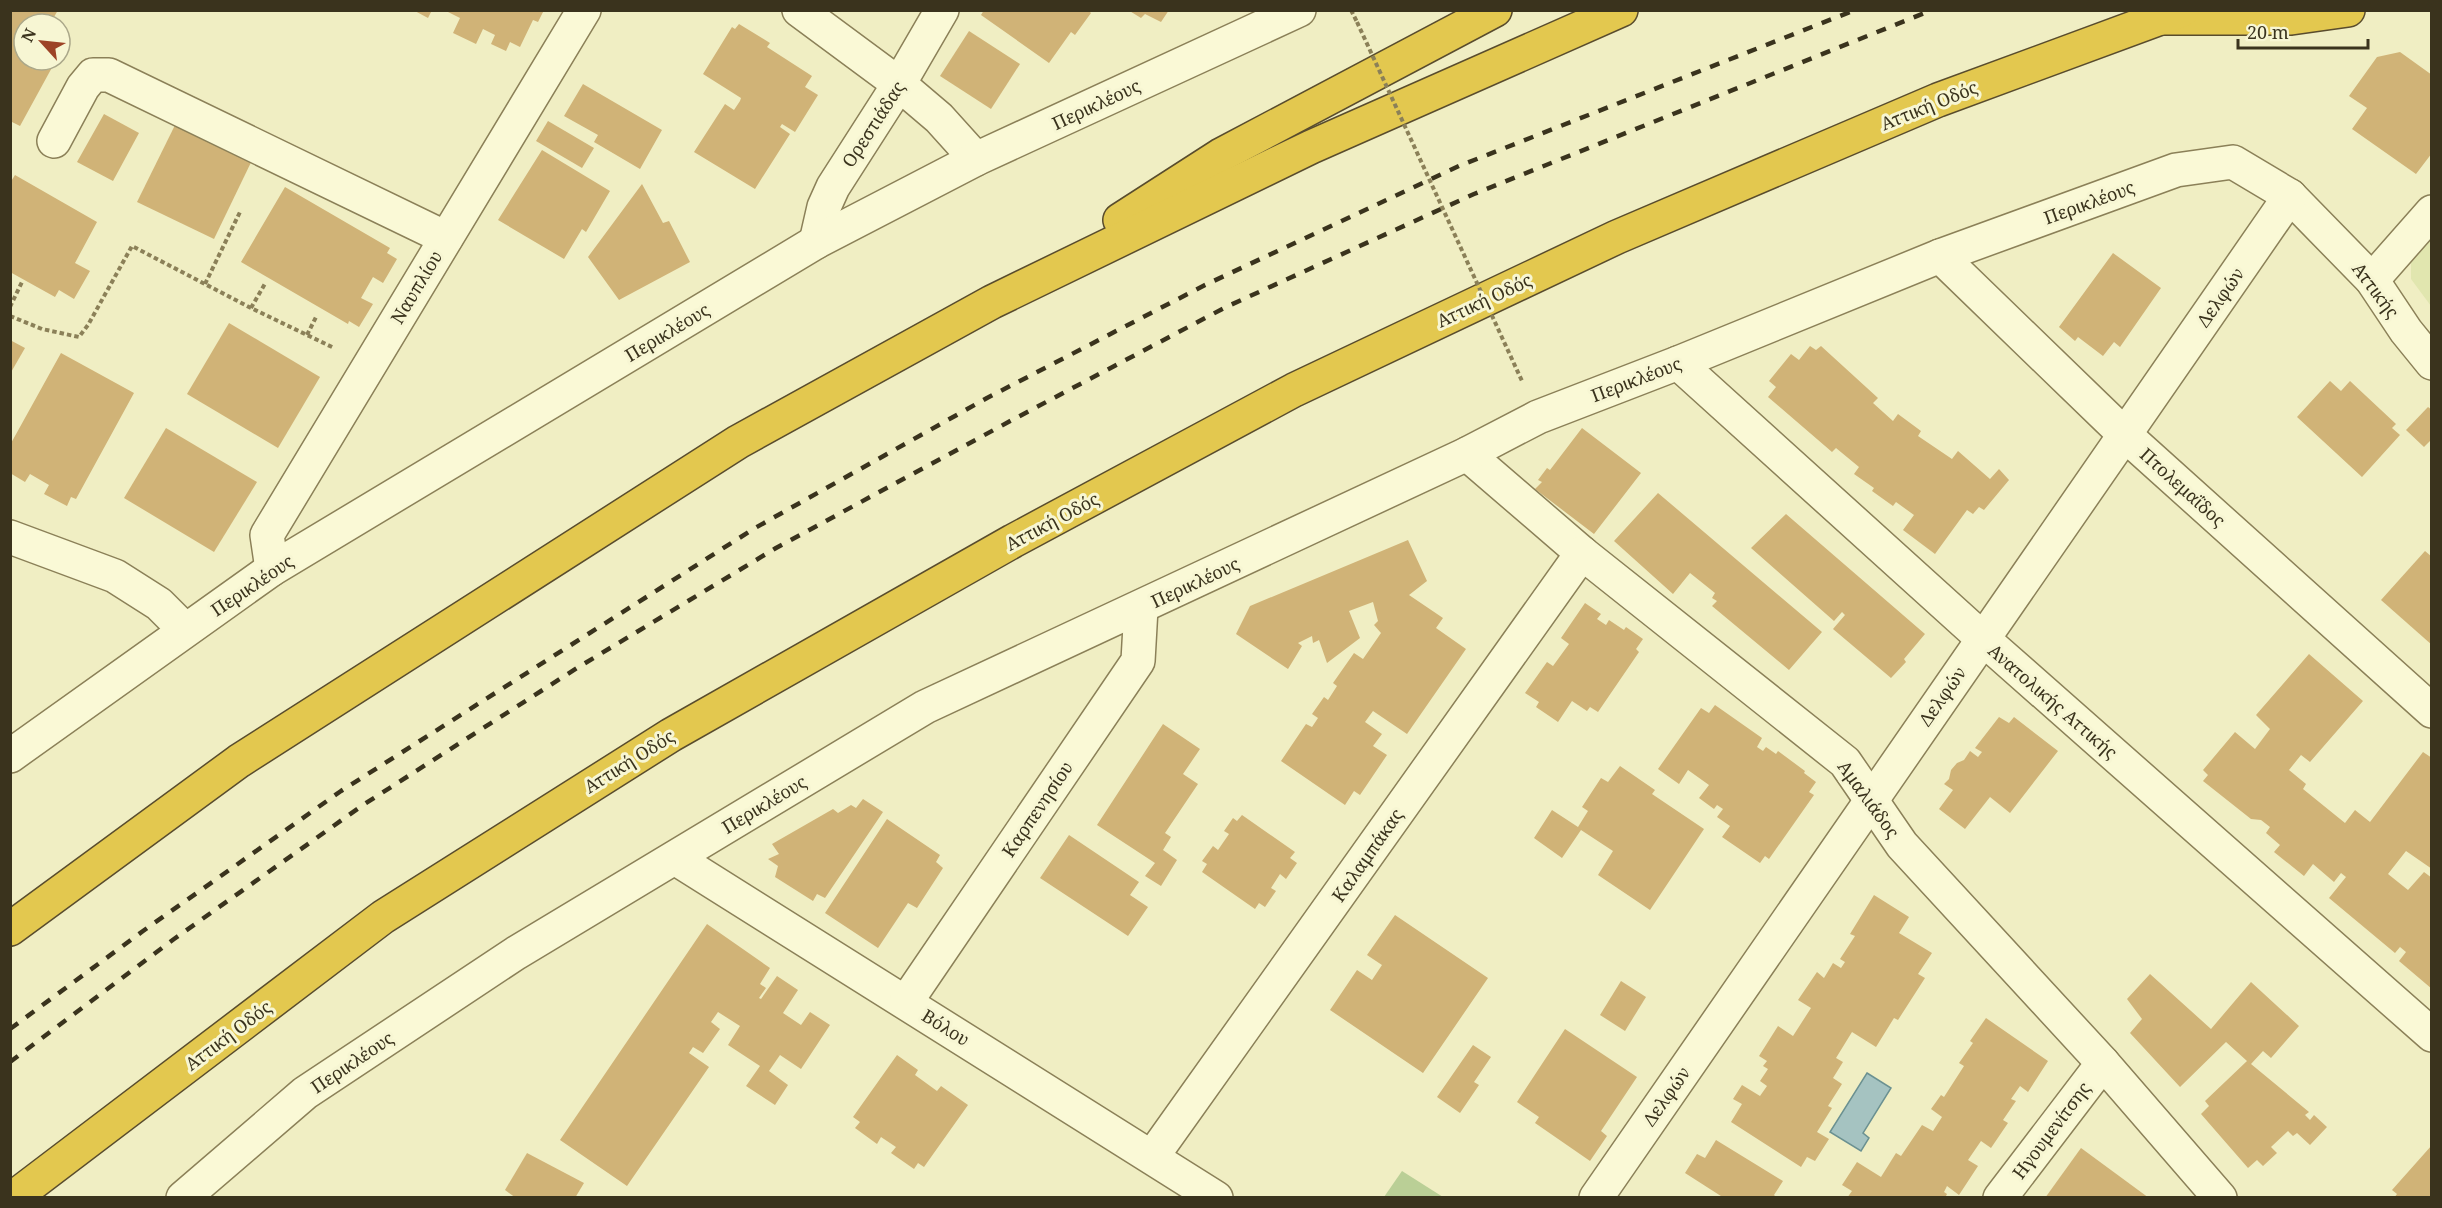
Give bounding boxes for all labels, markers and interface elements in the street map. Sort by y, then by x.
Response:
north arrow [12,12,72,72]
scale bar [2238,12,2368,50]
text: 20 m [2247,20,2289,44]
text: N [16,24,41,46]
street label: Περικλέους [1048,73,1144,135]
street label: Αττική Οδός [1877,75,1981,135]
street label: Ορεστιάδας [836,76,910,172]
street label: Περικλέους [2040,174,2138,229]
street label: Ναυπλίου [385,246,447,328]
street label: Αττικής [2347,257,2405,323]
street label: Δελφών [2191,263,2249,331]
street label: Αττική Οδός [1432,267,1536,333]
street label: Περικλέους [620,297,714,367]
street label: Περικλέους [1587,351,1685,407]
street label: Πτολεμαΐδος [2135,442,2231,532]
street label: Αττική Οδός [1001,486,1103,556]
street label: Περικλέους [206,548,298,621]
street label: Περικλέους [1147,551,1243,613]
street label: Ανατολικής Αττικής [1983,638,2123,764]
street label: Δελφών [1913,662,1971,730]
street label: Αττική Οδός [579,723,679,798]
street label: Αμαλιάδος [1833,755,1905,843]
street label: Καρπενησίου [996,756,1078,862]
street label: Περικλέους [717,769,811,839]
street label: Καλαμπάκας [1326,803,1408,906]
street label: Αττική Οδός [180,994,276,1075]
street label: Βόλου [918,1003,974,1051]
street label: Περικλέους [306,1025,398,1098]
street label: Δελφών [1637,1062,1695,1130]
street label: Ηγουμενίτσης [2007,1076,2096,1183]

